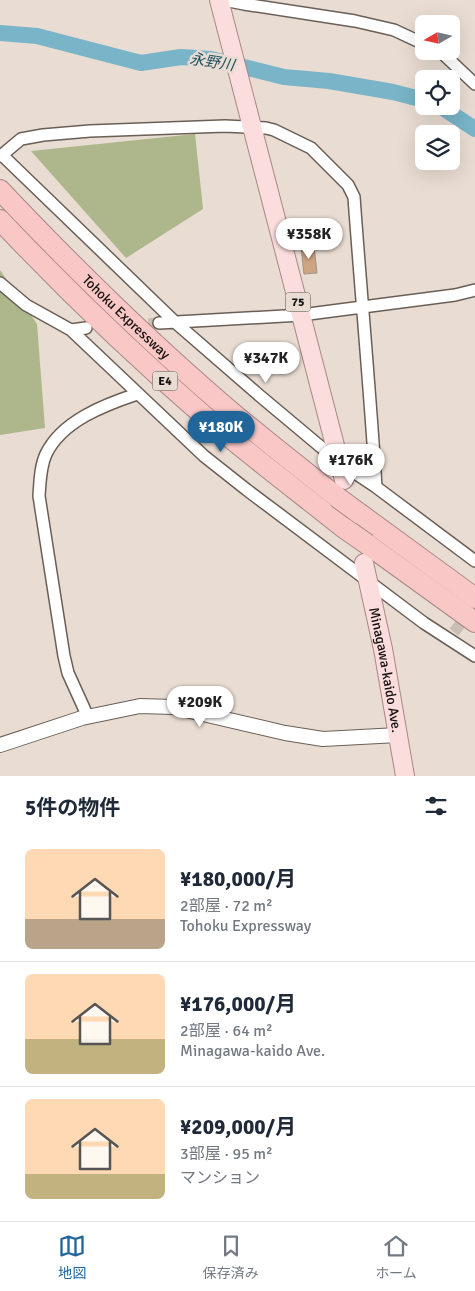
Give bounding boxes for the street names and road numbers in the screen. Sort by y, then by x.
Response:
street label: Tohoku Expressway [79,271,174,363]
road number: 75 [286,292,310,312]
road number: E4 [152,372,178,391]
street label: Minagawa-kaido Ave. [365,606,405,734]

